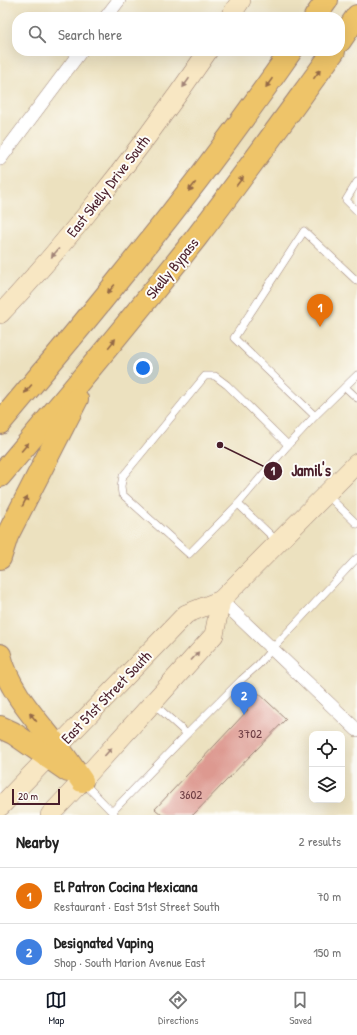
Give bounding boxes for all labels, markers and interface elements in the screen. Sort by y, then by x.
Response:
search box [12,12,345,56]
icon: search [26,23,48,45]
text: Search here [58,24,122,45]
one-way arrow [313,69,321,79]
one-way arrow [182,78,190,89]
one-way arrow [265,78,273,88]
street label: East Skelly Drive South [61,131,155,241]
one-way arrow [235,175,244,186]
one-way arrow [187,182,196,193]
street label: Skelly Bypass [141,233,203,303]
one-way arrow [51,248,60,257]
one-way arrow [106,284,115,295]
pin: 1 [307,294,333,327]
one-way arrow [107,337,116,348]
your location [133,358,153,378]
one-way arrow [23,384,32,395]
one-way arrow [21,441,30,452]
callout: Jamil's [263,457,339,485]
text: Jamil's [291,459,332,481]
text: 1 [271,462,276,479]
one-way arrow [21,496,28,507]
street label: East 51st Street South [56,646,156,748]
one-way arrow [191,651,200,661]
pin: 2 [231,682,257,715]
one-way arrow [29,711,38,722]
house number: 3702 [238,724,262,742]
map controls [309,731,345,803]
button: locate [309,731,345,767]
one-way arrow [104,747,113,758]
button: layers [309,767,345,803]
house number: 3602 [180,785,202,803]
scale bar [12,787,60,806]
text: 20 m [18,789,38,803]
text: Nearby [16,830,59,853]
text: 2 results [299,832,341,850]
text: El Patron Cocina Mexicana [54,876,197,897]
text: 1 [27,887,31,905]
text: 70 m [317,887,341,905]
text: Restaurant · East 51st Street South [54,897,219,915]
text: Designated Vaping [54,932,154,953]
text: 2 [26,943,32,961]
text: 150 m [313,943,341,961]
text: Shop · South Marion Avenue East [54,953,205,971]
tab: Map [45,989,67,1027]
tab: Directions [158,989,199,1027]
tab: Saved [289,989,312,1027]

